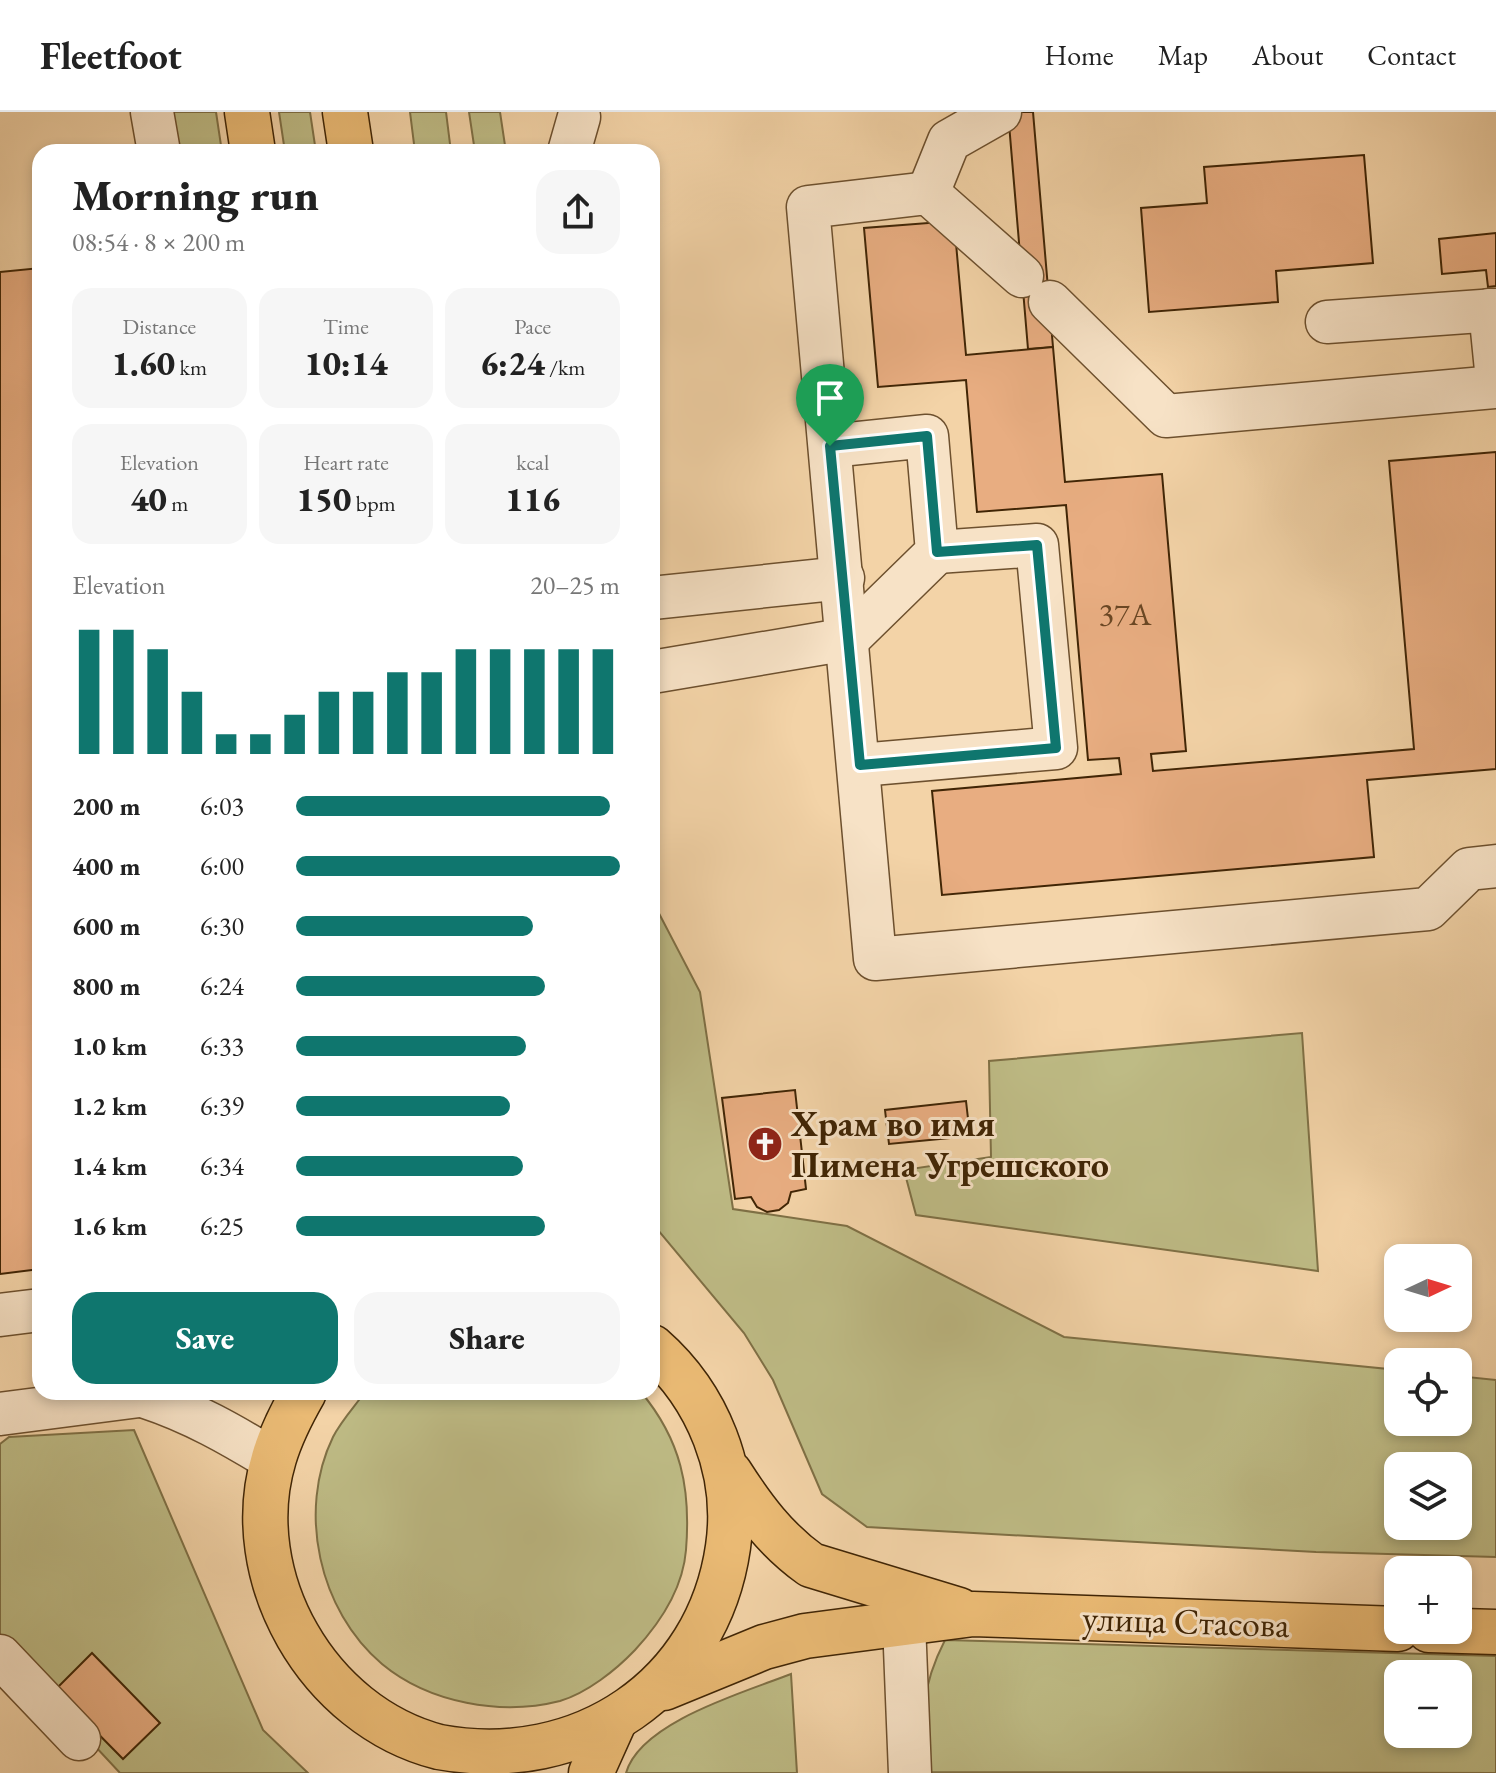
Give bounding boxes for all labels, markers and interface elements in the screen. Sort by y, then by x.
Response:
text: Fleetfoot [40,31,182,80]
text: Home [1044,37,1114,73]
text: Map [1158,37,1208,73]
text: About [1252,37,1323,73]
text: Contact [1367,37,1456,73]
text: Morning run [72,166,319,223]
button: share [536,170,620,254]
text: 08:54 · 8 × 200 m [72,225,245,259]
text: Distance [123,312,196,341]
text: Time [323,312,369,341]
text: Pace [514,312,551,341]
text: 1.60 [112,341,175,385]
text: 10:14 [304,341,388,385]
text: 6:24 [480,341,545,385]
text: km [175,353,207,382]
text: /km [545,353,585,382]
pin [796,364,864,446]
icon: arrive [808,376,852,420]
text: Elevation [120,448,199,477]
text: Heart rate [303,448,389,477]
text: kcal [516,448,549,477]
text: 40 [130,477,167,521]
text: 150 [296,477,351,521]
text: 116 [505,477,560,521]
text: m [167,489,188,518]
text: bpm [351,489,396,518]
text: Elevation [72,568,166,602]
text: 20–25 m [530,568,620,602]
house number: 37А [1099,593,1152,635]
text: 200 m [72,789,140,823]
text: 6:03 [200,789,244,823]
text: 400 m [72,849,140,883]
text: 6:00 [200,849,244,883]
text: 600 m [72,909,140,943]
text: 6:30 [200,909,244,943]
text: 800 m [72,969,140,1003]
text: 6:24 [200,969,244,1003]
text: 1.0 km [72,1029,147,1063]
text: 6:33 [200,1029,244,1063]
text: 1.2 km [72,1089,147,1123]
text: 6:39 [200,1089,244,1123]
place label: Храм во имя Пимена Угрешского [790,1100,1109,1188]
church icon: Храм во имя Пимена Угрешского [746,1125,784,1163]
text: 1.4 km [72,1149,147,1183]
text: 6:34 [200,1149,244,1183]
text: 1.6 km [72,1209,147,1243]
text: 6:25 [200,1209,244,1243]
north arrow [1384,1244,1472,1332]
map controls [1384,1244,1472,1748]
button: Save [72,1292,338,1384]
button: Share [354,1292,620,1384]
button: locate [1384,1348,1472,1436]
button: layers [1384,1452,1472,1540]
button: + [1384,1556,1472,1644]
street label: улица Стасова [1082,1594,1291,1648]
button: − [1384,1660,1472,1748]

